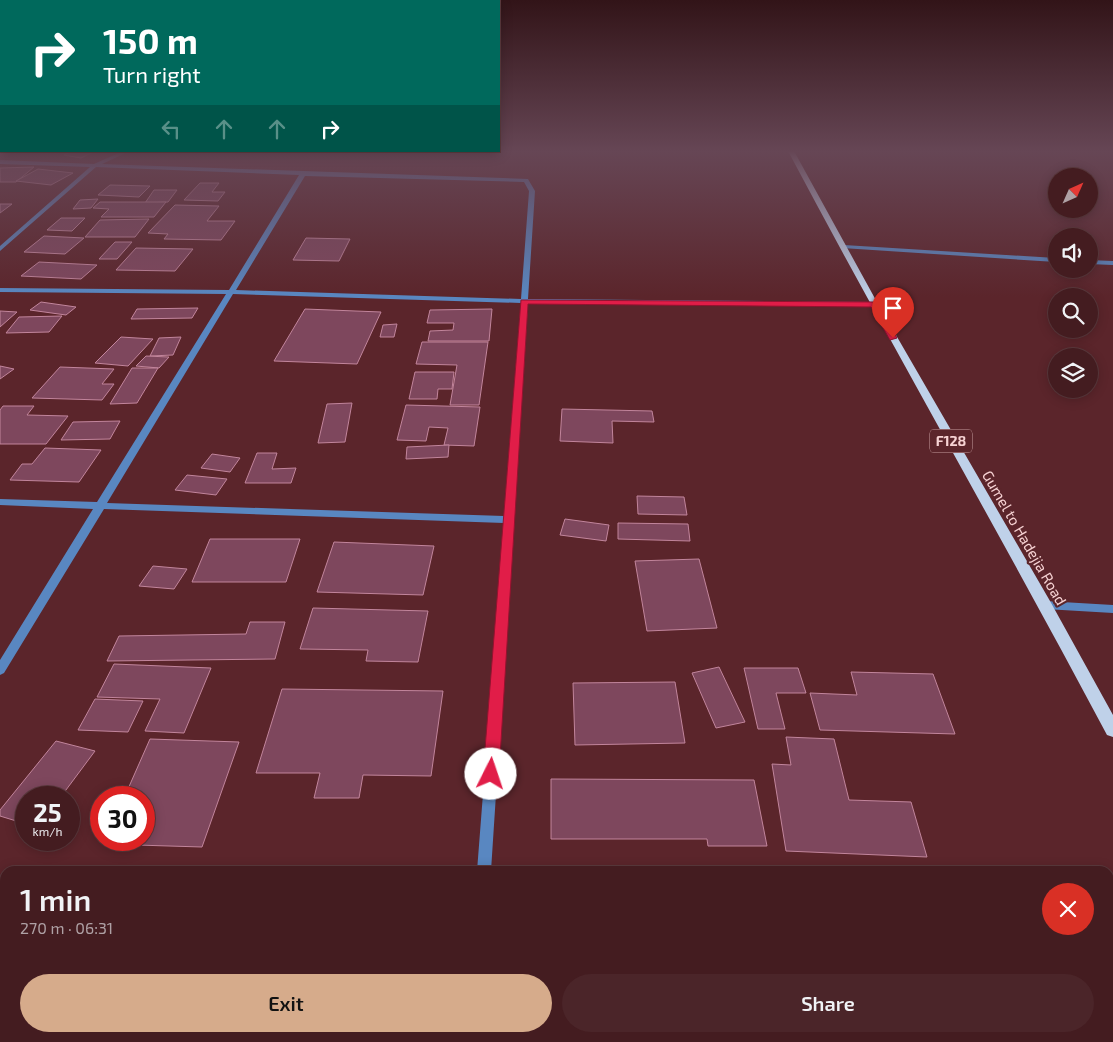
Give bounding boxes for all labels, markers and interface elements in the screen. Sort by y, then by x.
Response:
text: 150 m [103,19,198,61]
icon: right [20,20,85,85]
text: Turn right [103,61,201,87]
icon: left [157,115,185,143]
icon: ahead [210,115,238,143]
icon: ahead [263,115,291,143]
icon: right [316,115,344,143]
north arrow [1048,168,1098,218]
map controls [1048,168,1098,398]
button: sound [1048,228,1098,278]
pin [872,287,914,338]
button: search [1048,288,1098,338]
icon: arrive [879,294,907,322]
button: layers [1048,348,1098,398]
road number: F128 [930,430,972,452]
street label: Gumel to Hadejia Road [978,467,1071,608]
position arrow [464,747,516,799]
speed limit sign: 30 [90,786,155,851]
text: 25 [33,797,62,827]
text: km/h [33,824,62,838]
text: 1 min [20,881,91,917]
button: close [1042,883,1094,935]
text: 270 m · 06:31 [20,918,113,937]
button: Exit [20,974,552,1032]
button: Share [562,974,1094,1032]

